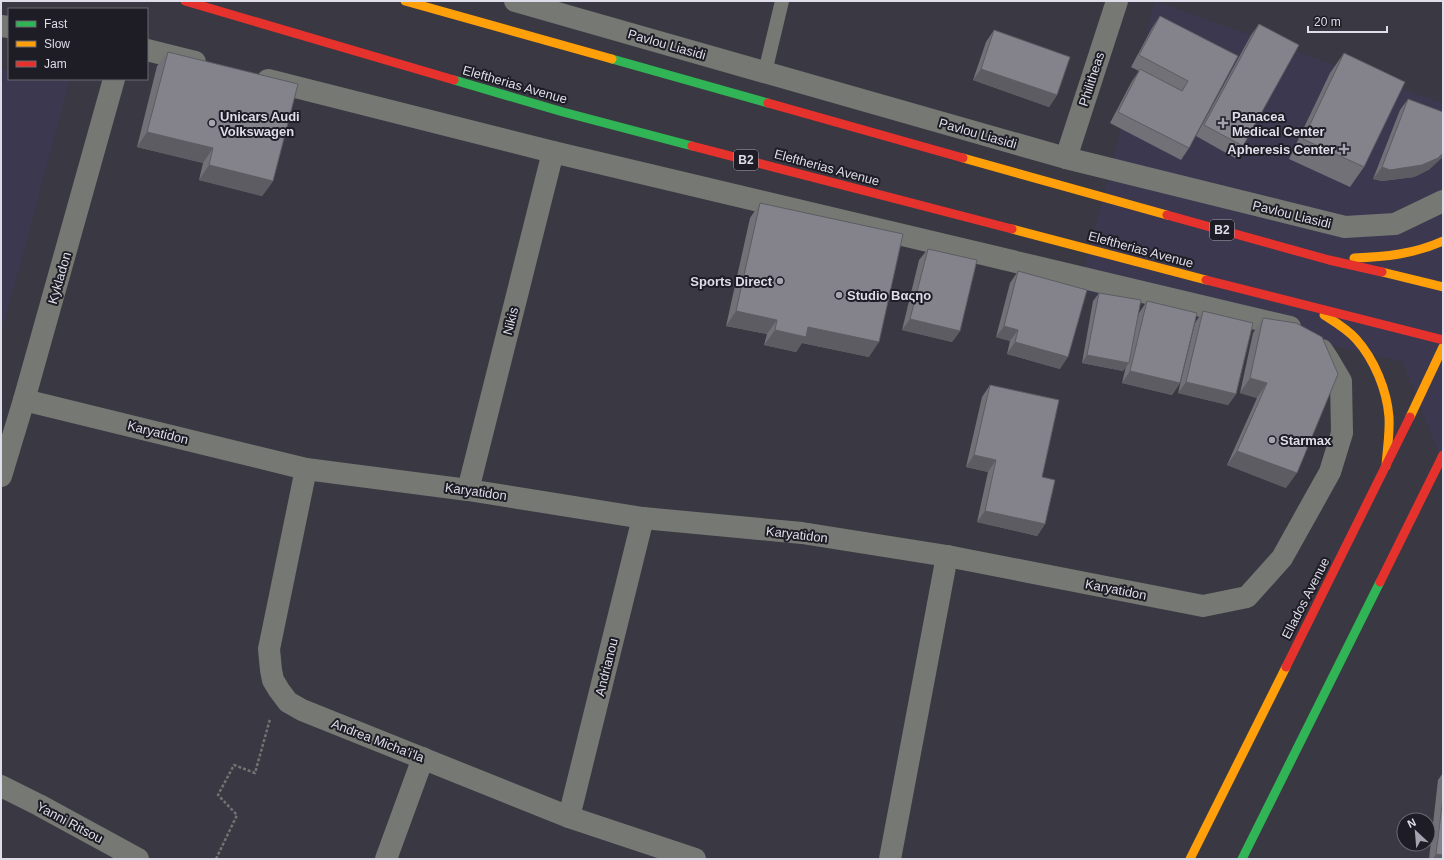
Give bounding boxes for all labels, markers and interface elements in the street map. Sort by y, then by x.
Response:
legend [8,8,148,80]
scale bar [1308,8,1387,34]
text: 20 m [1314,15,1341,29]
text: Fast [44,17,68,31]
street label: Pavlou Liasidi [626,26,708,63]
text: Slow [44,37,70,51]
street label: Philitheas [1076,50,1107,108]
text: Jam [44,57,67,71]
street label: Eleftherias Avenue [461,62,569,107]
place label: Unicars Audi Volkswagen [220,109,300,139]
place label: Panacea Medical Center [1232,109,1324,139]
street label: Pavlou Liasidi [937,115,1019,152]
marker: Panacea Medical Center [1217,117,1229,129]
marker: Unicars Audi Volkswagen [207,118,217,128]
place label: Apheresis Center [1227,142,1335,157]
marker: Apheresis Center [1338,143,1350,155]
street label: Eleftherias Avenue [773,146,881,189]
road number: B2 [734,150,758,170]
street label: Pavlou Liasidi [1251,198,1333,231]
road number: B2 [1210,220,1234,240]
street label: Eleftherias Avenue [1087,228,1195,271]
street label: Kykladon [45,250,74,306]
place label: Sports Direct [690,274,773,289]
marker: Sports Direct [775,276,785,286]
place label: Studio Βαςηο [847,288,931,303]
marker: Studio Βαςηο [834,290,844,300]
street label: Nikis [500,305,521,337]
street label: Karyatidon [126,418,190,447]
place label: Starmax [1280,433,1332,448]
marker: Starmax [1267,435,1277,445]
street label: Karyatidon [444,480,508,503]
street label: Karyatidon [765,523,829,546]
street label: Ellados Avenue [1278,555,1332,641]
street label: Karyatidon [1084,576,1148,603]
street label: Andrianou [592,637,621,698]
street label: Andrea Micha'i'la [329,716,427,765]
street label: Yanni Ritsou [34,799,105,846]
north arrow [1396,812,1436,852]
text: N [1405,816,1418,830]

